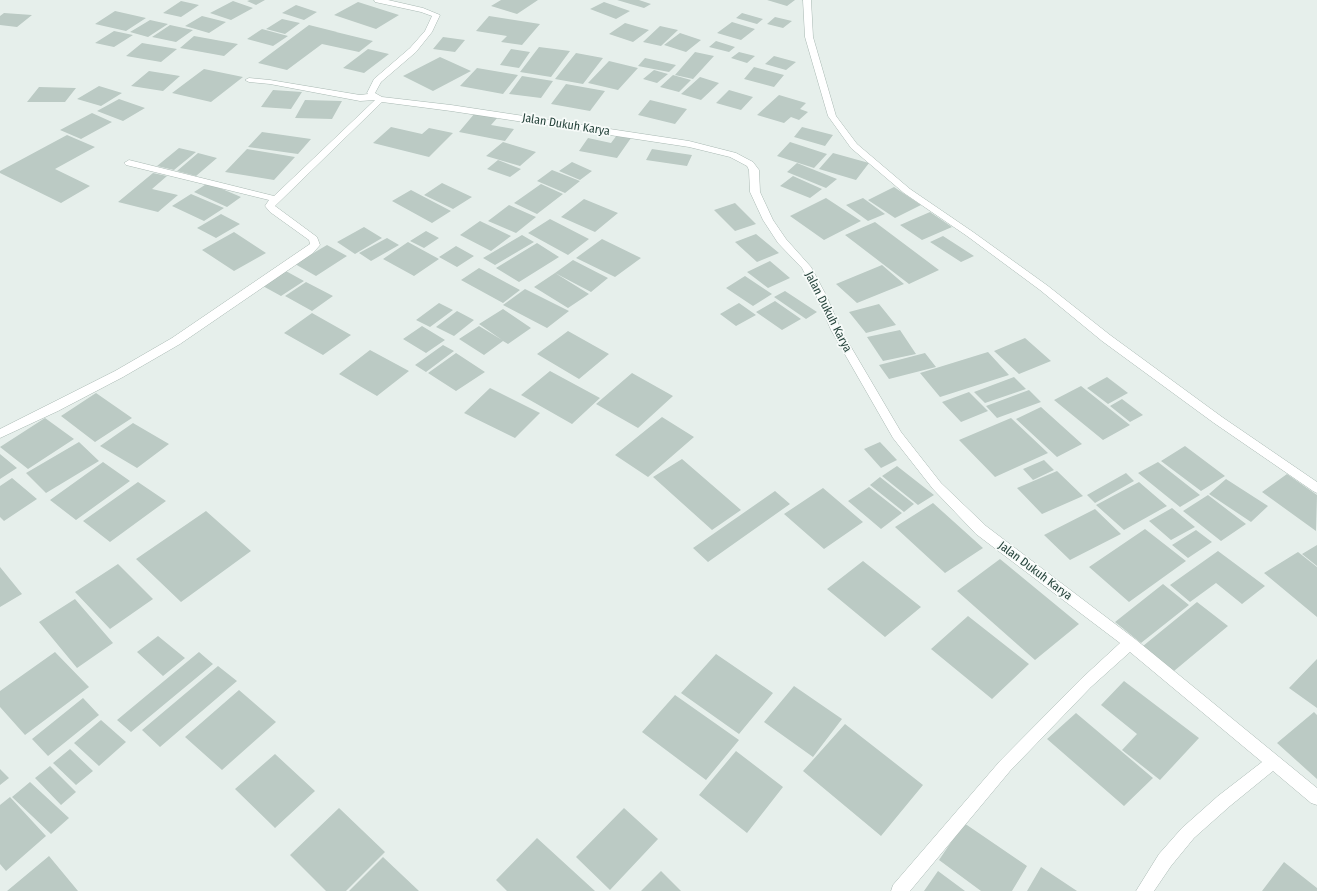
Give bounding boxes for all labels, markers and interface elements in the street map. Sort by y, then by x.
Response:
street label: Jalan Dukuh Karya [521,111,611,139]
street label: Jalan Dukuh Karya [801,269,855,355]
street label: Jalan Dukuh Karya [995,539,1075,603]

